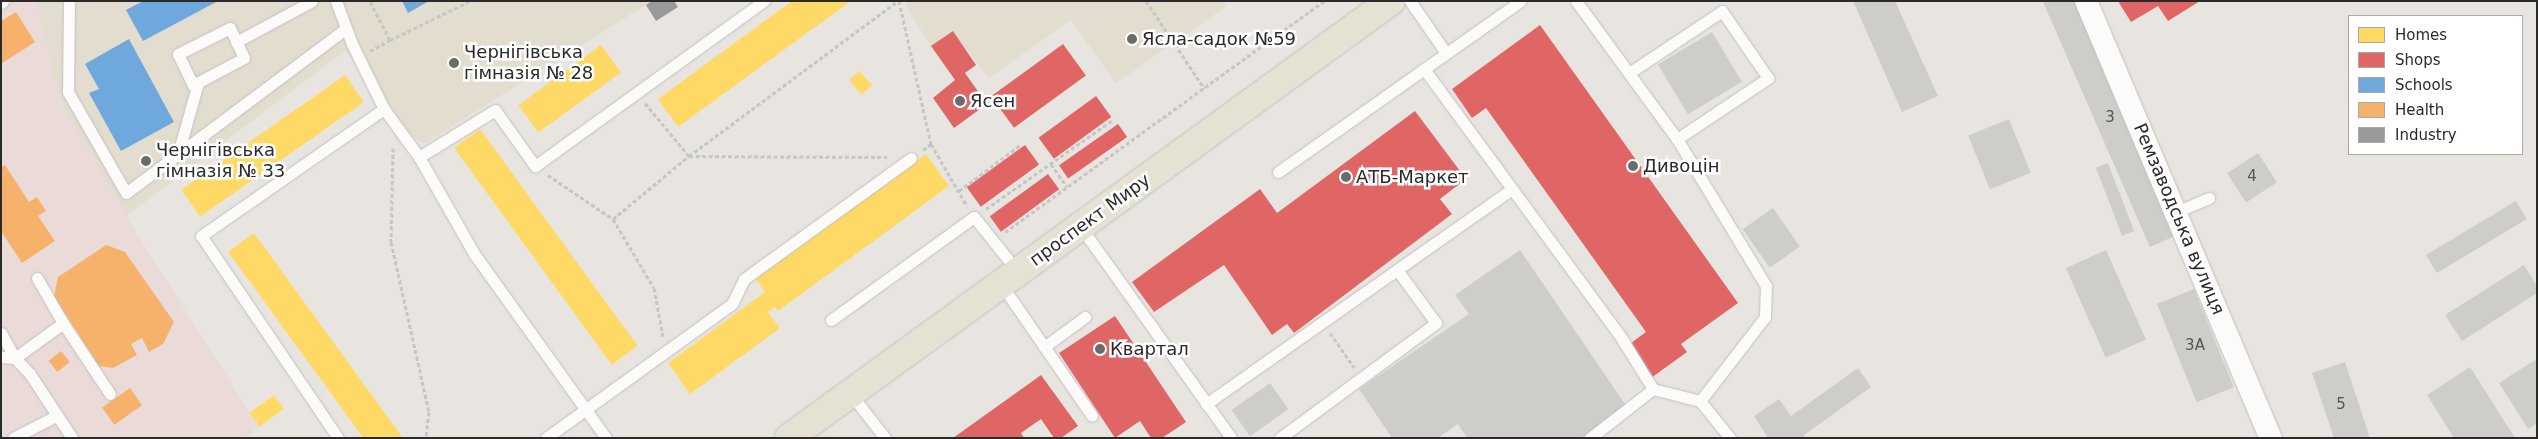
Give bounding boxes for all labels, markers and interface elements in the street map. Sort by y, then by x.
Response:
legend [2348,15,2523,155]
text: Homes [2395,26,2447,44]
place label: Ясла-садок №59 [1142,28,1296,50]
marker: Ясла-садок №59 [1126,33,1138,45]
place label: Чернігівська гімназія № 28 [464,42,593,84]
text: Shops [2395,51,2441,69]
marker: Чернігівська гімназія № 28 [448,57,460,69]
text: Schools [2395,76,2453,94]
place label: Ясен [970,90,1015,112]
marker: Ясен [954,95,966,107]
text: Health [2395,101,2444,119]
house number: 3 [2105,109,2115,127]
street label: Ремзаводська вулиця [2129,120,2229,318]
text: Industry [2395,126,2457,144]
place label: Чернігівська гімназія № 33 [156,140,285,182]
marker: Чернігівська гімназія № 33 [140,155,152,167]
place label: Дивоцін [1643,155,1719,177]
marker: Дивоцін [1627,160,1639,172]
place label: АТБ-Маркет [1356,166,1469,188]
house number: 4 [2247,168,2257,186]
street label: проспект Миру [1026,169,1154,271]
marker: АТБ-Маркет [1340,171,1352,183]
house number: 3А [2185,337,2205,355]
place label: Квартал [1110,338,1189,360]
marker: Квартал [1094,343,1106,355]
house number: 5 [2336,396,2346,414]

